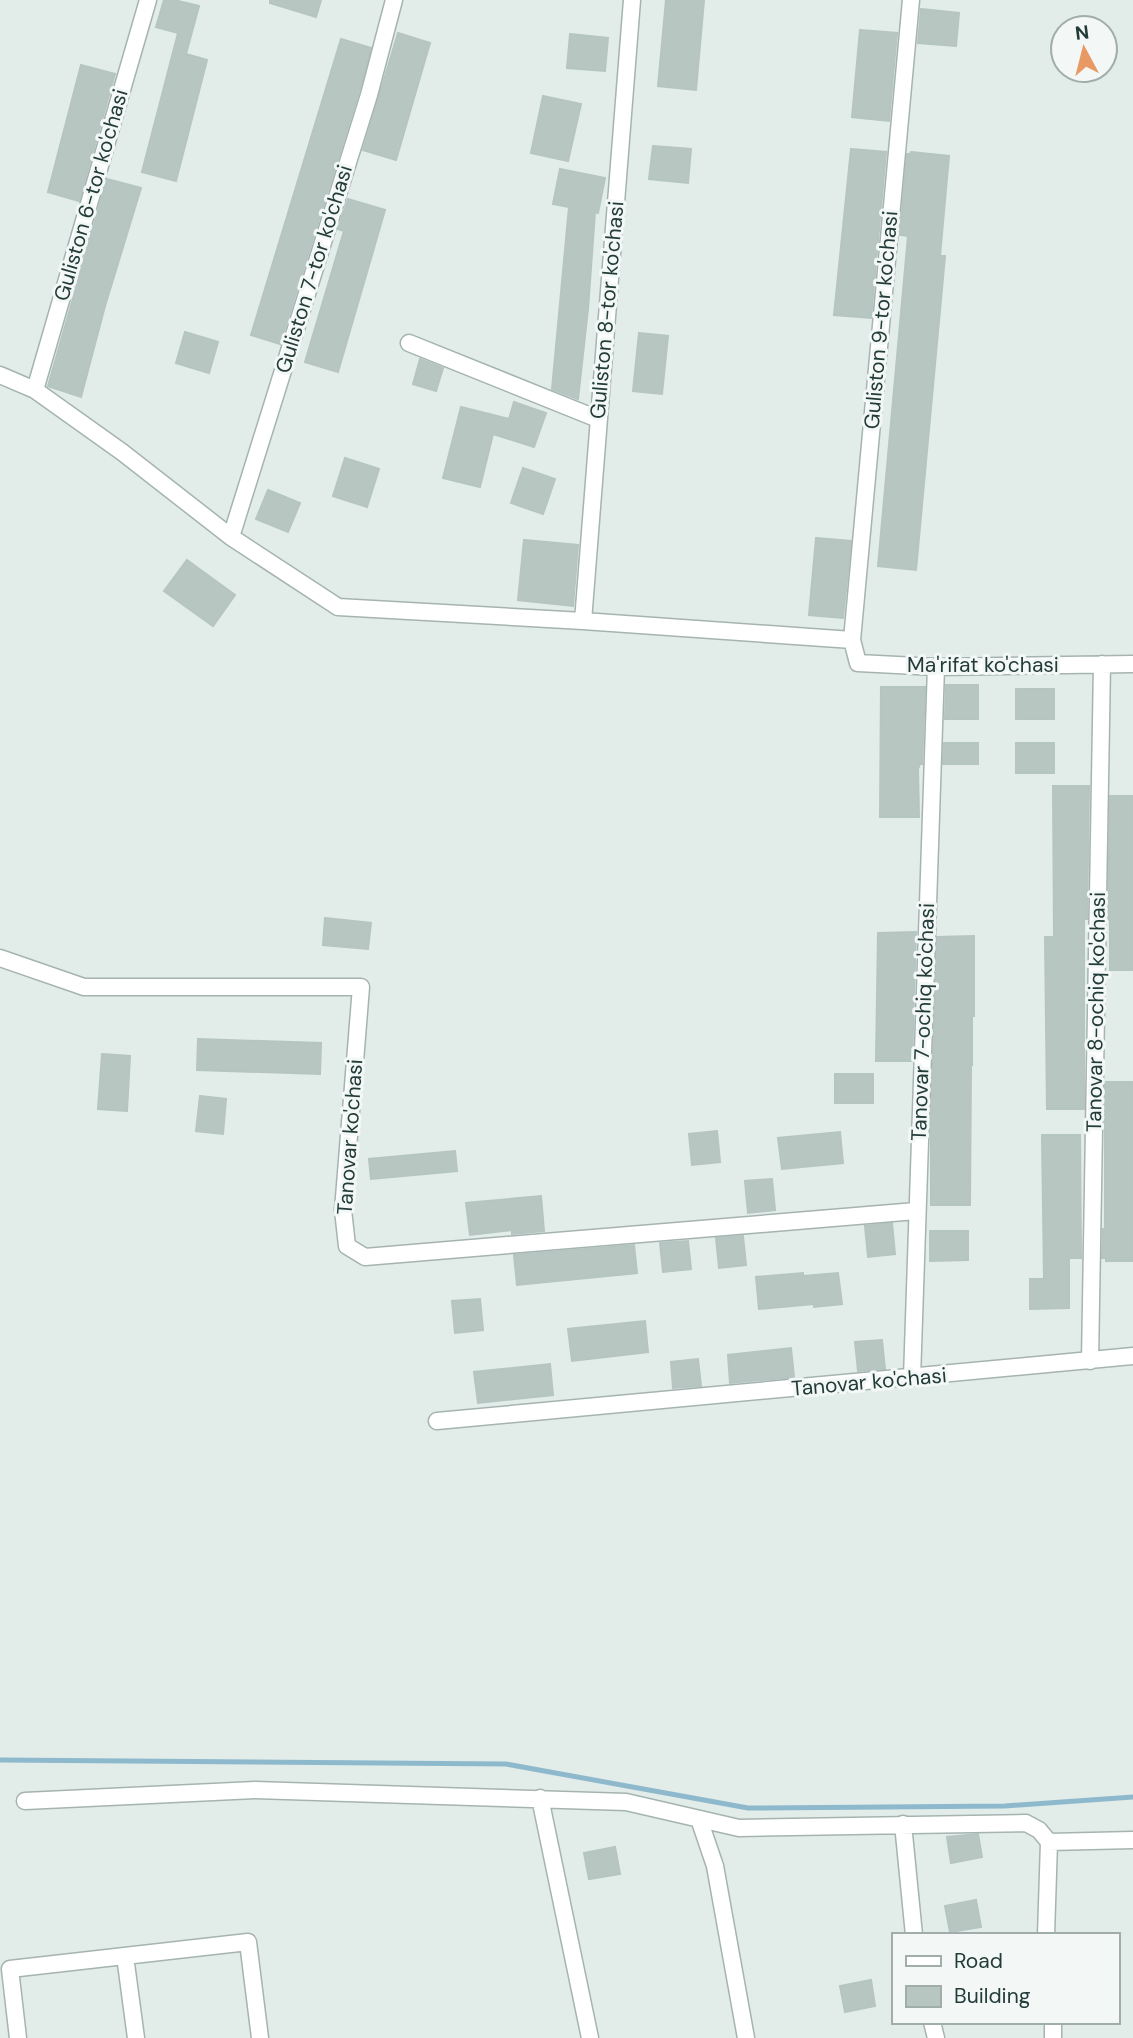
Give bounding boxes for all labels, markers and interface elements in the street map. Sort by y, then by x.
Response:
north arrow [1049,14,1119,84]
text: N [1074,19,1090,46]
street label: Guliston 6-tor ko'chasi [47,86,135,304]
street label: Guliston 7-tor ko'chasi [269,161,359,377]
street label: Guliston 8-tor ko'chasi [584,200,630,420]
street label: Guliston 9-tor ko'chasi [858,210,904,430]
street label: Ma'rifat ko'chasi [907,651,1059,679]
street label: Tanovar 8-ochiq ko'chasi [1080,892,1112,1132]
street label: Tanovar 7-ochiq ko'chasi [905,903,941,1141]
street label: Tanovar ko'chasi [331,1058,369,1216]
street label: Tanovar ko'chasi [790,1361,948,1403]
legend [892,1933,1119,2024]
text: Road [954,1947,1003,1975]
text: Building [954,1982,1031,2010]

